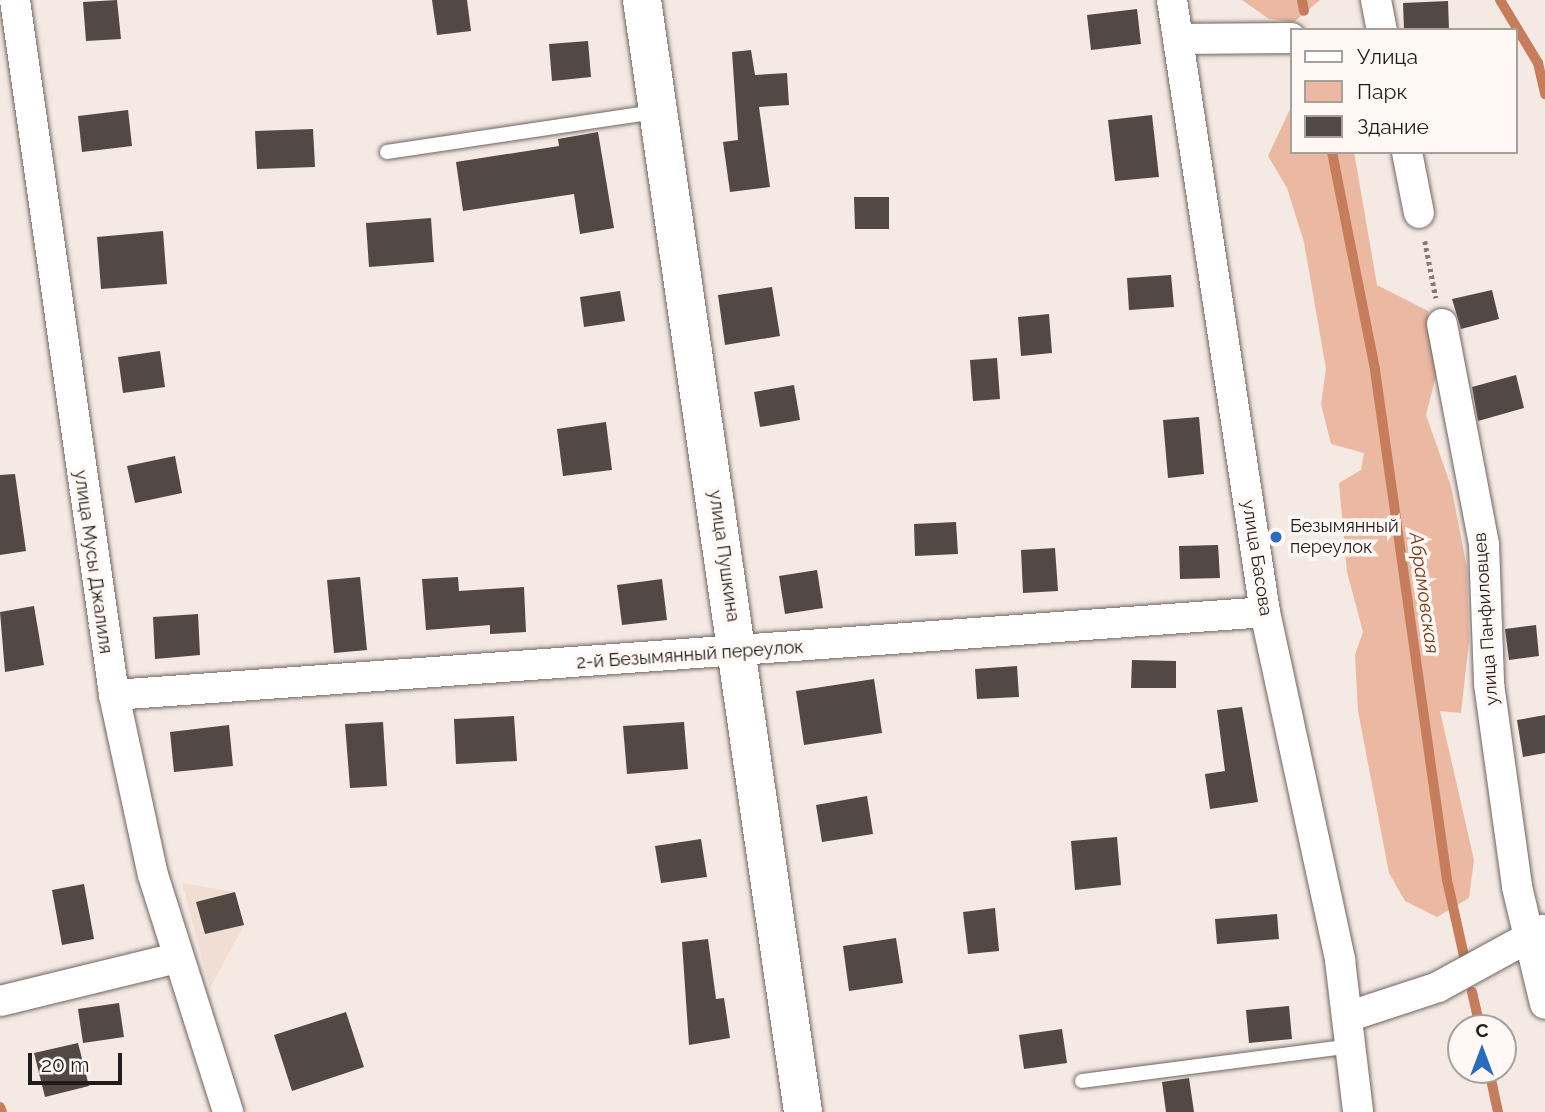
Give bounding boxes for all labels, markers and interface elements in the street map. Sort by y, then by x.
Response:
legend [1290,28,1517,154]
text: Улица [1357,44,1418,69]
text: Парк [1357,79,1407,104]
text: Здание [1357,114,1429,139]
street label: улица Мусы Джалиля [69,469,117,655]
street label: улица Пушкина [704,489,744,623]
street label: улица Басова [1237,499,1277,617]
place label: Безымянный переулок [1290,516,1399,558]
marker: Безымянный переулок [1268,529,1284,545]
water label: Абрамовская [1404,531,1444,655]
street label: улица Панфиловцев [1469,532,1503,706]
street label: 2-й Безымянный переулок [576,636,804,674]
north arrow [1447,1014,1517,1084]
text: С [1475,1019,1489,1041]
scale bar [32,1038,126,1082]
text: 20 m [41,1052,89,1077]

